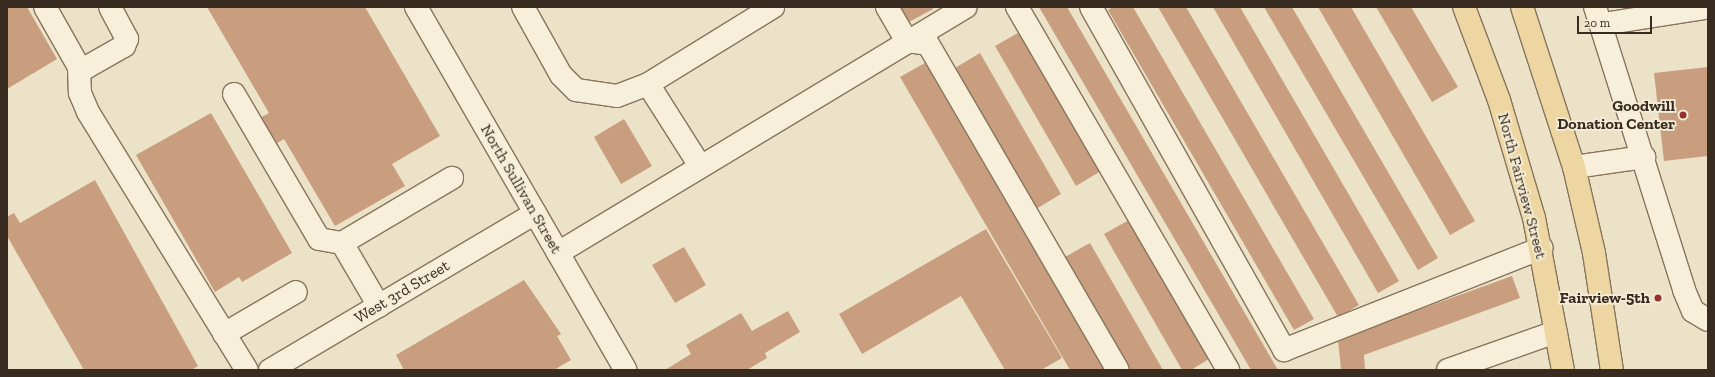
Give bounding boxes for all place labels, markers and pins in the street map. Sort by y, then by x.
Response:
place label: Goodwill Donation Center [1557,96,1675,134]
marker: Goodwill Donation Center [1678,110,1688,120]
place label: Fairview-5th [1559,288,1650,308]
marker: Fairview-5th [1653,293,1663,303]

